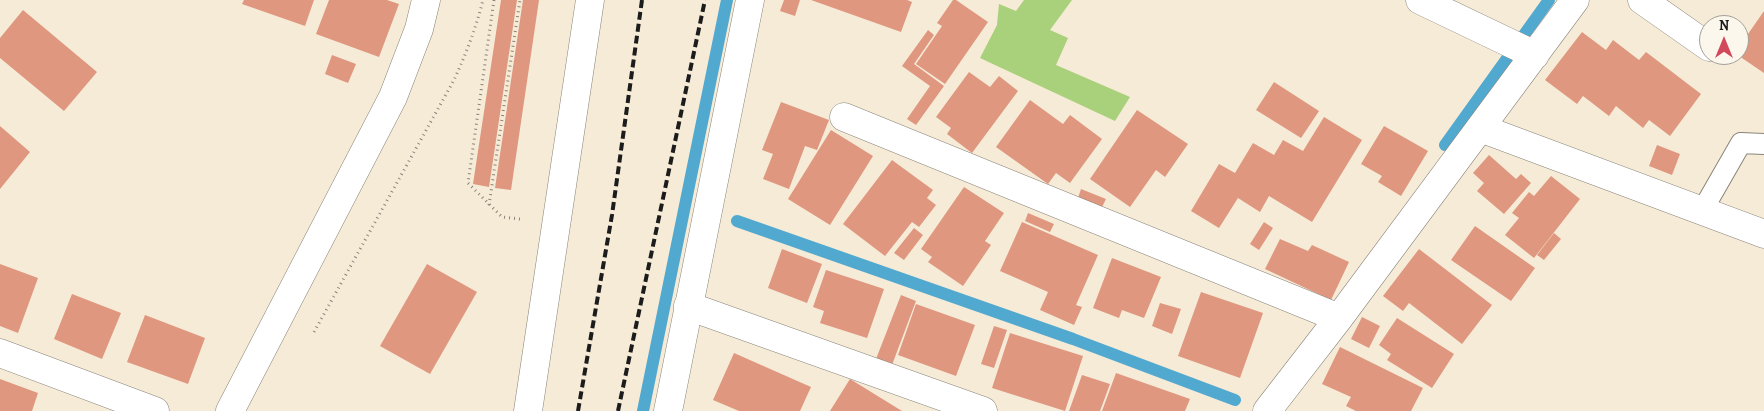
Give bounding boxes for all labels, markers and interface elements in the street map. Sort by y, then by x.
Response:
north arrow [1699,15,1749,65]
text: N [1719,16,1729,35]

